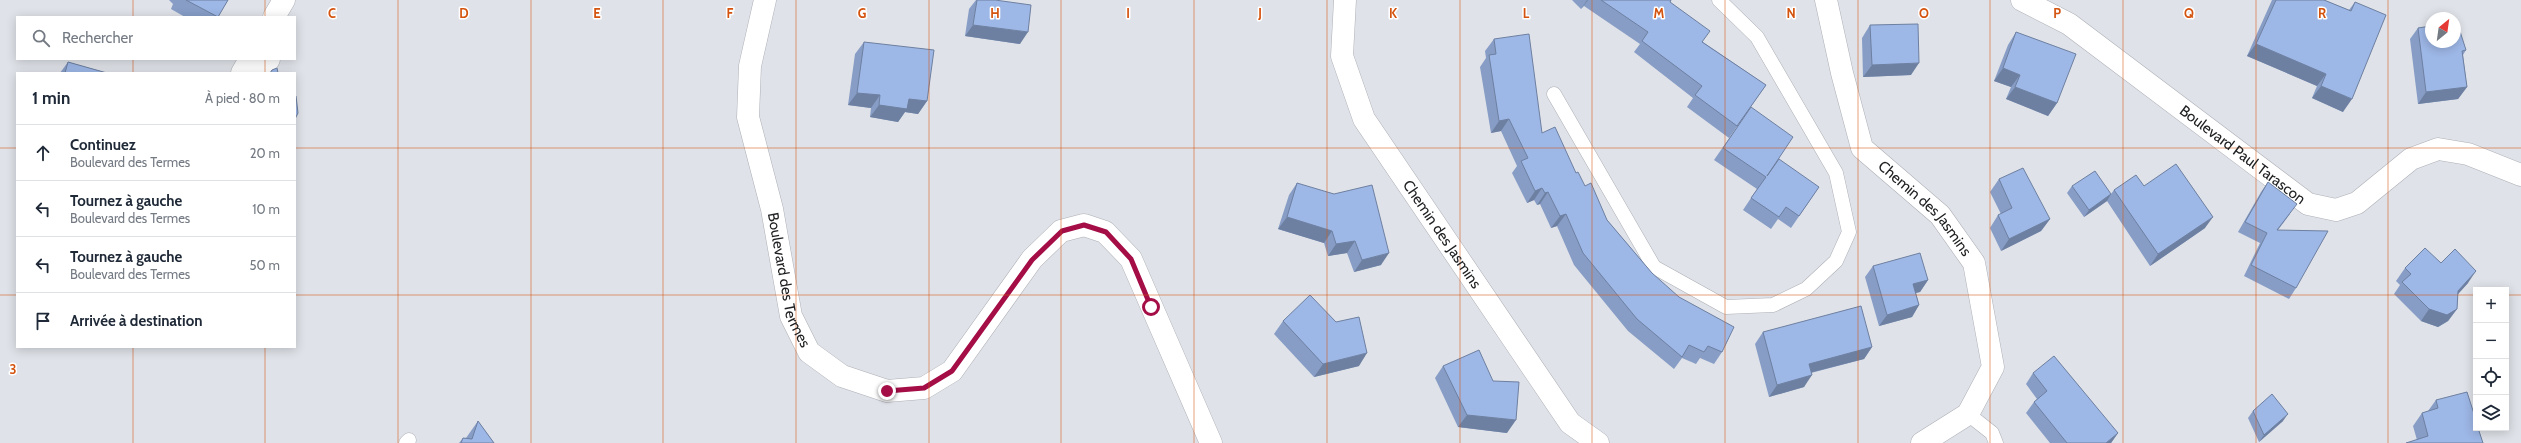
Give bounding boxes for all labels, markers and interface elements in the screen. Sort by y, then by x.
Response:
text: C [328,5,336,21]
text: D [459,5,469,21]
text: E [593,5,601,21]
text: F [727,5,734,21]
text: G [858,5,867,21]
text: H [990,5,1000,21]
text: I [1126,5,1130,21]
text: J [1257,5,1262,21]
text: K [1389,5,1398,21]
text: L [1523,5,1530,21]
text: M [1654,5,1665,21]
text: N [1786,5,1796,21]
text: O [1919,5,1929,21]
text: P [2053,5,2061,21]
text: Q [2184,5,2194,21]
text: R [2318,5,2326,21]
north arrow [2425,12,2461,48]
search box [16,16,296,60]
icon: search [30,27,52,49]
text: Rechercher [62,29,133,47]
text: 1 min [32,88,70,108]
text: À pied · 80 m [205,90,280,106]
street label: Boulevard Paul Tarascon [2176,101,2309,208]
text: Continuez [70,136,136,154]
icon: ahead [32,142,54,164]
text: 20 m [250,145,280,161]
text: Boulevard des Termes [70,154,190,170]
street label: Chemin des Jasmins [1875,157,1975,260]
street label: Chemin des Jasmins [1399,177,1485,292]
text: Tournez à gauche [70,192,182,210]
icon: left [32,198,54,220]
text: 10 m [252,201,280,217]
text: Boulevard des Termes [70,210,190,226]
street label: Boulevard des Termes [764,211,814,350]
text: Tournez à gauche [70,248,182,266]
icon: left [32,254,54,276]
text: 50 m [250,257,280,273]
text: Boulevard des Termes [70,266,190,282]
map controls [2473,287,2509,431]
button: + [2473,287,2509,323]
route start [1142,298,1160,316]
icon: arrive [32,310,54,332]
text: Arrivée à destination [70,312,202,330]
button: − [2473,323,2509,359]
button: locate [2473,359,2509,395]
text: 3 [9,361,17,377]
route end [878,382,896,400]
button: layers [2473,395,2509,431]

